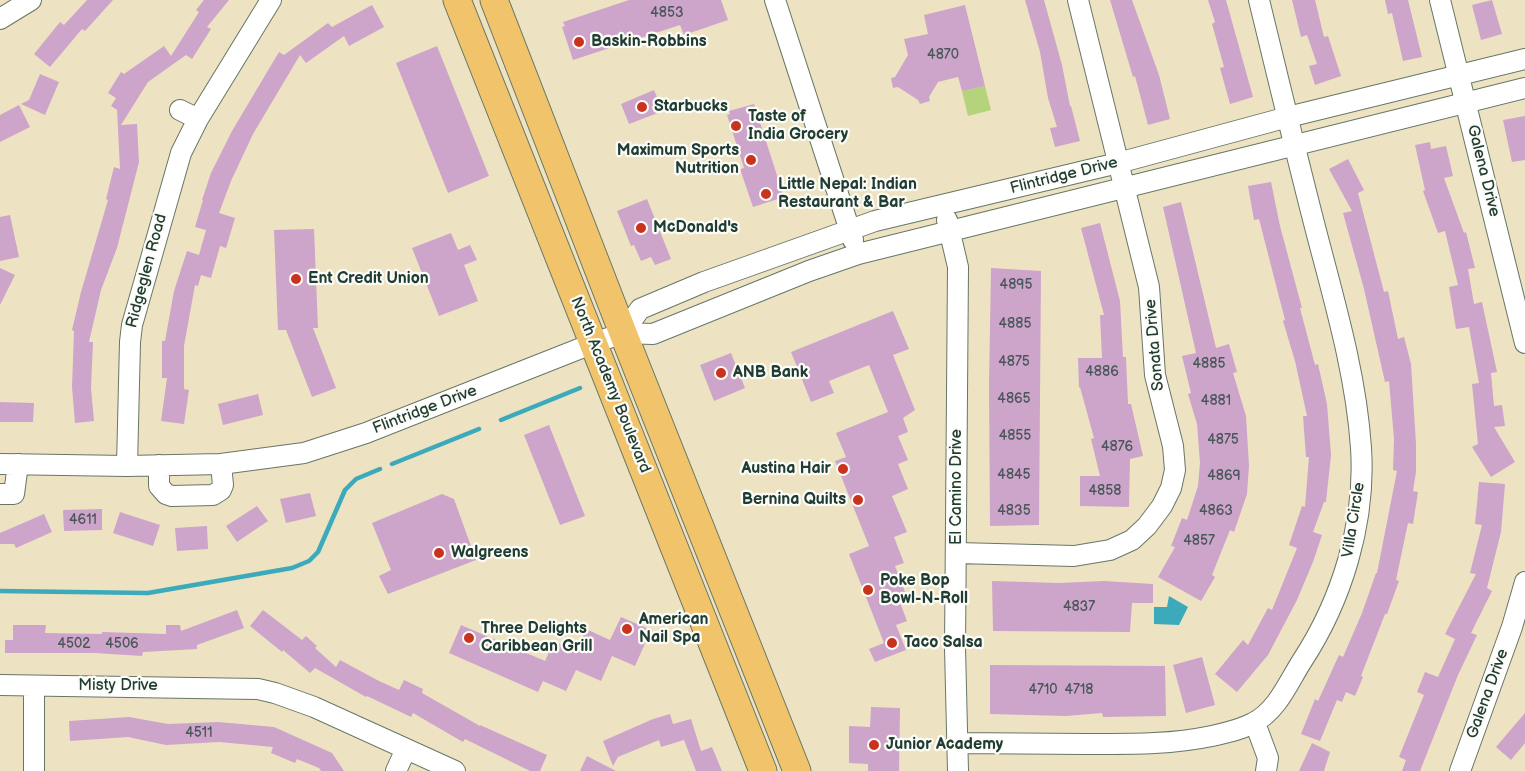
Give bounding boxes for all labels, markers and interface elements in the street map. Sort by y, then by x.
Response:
house number: 4853 [650,5,684,21]
place label: Baskin-Robbins [591,32,707,52]
marker: Baskin-Robbins [572,35,586,49]
house number: 4870 [927,47,959,63]
place label: Starbucks [654,97,728,117]
marker: Starbucks [635,100,649,114]
place label: Taste of India Grocery [748,107,848,145]
marker: Taste of India Grocery [729,119,743,133]
street label: Galena Drive [1462,123,1504,219]
place label: Maximum Sports Nutrition [617,141,739,179]
marker: Maximum Sports Nutrition [744,153,758,167]
street label: Flintridge Drive [1008,153,1120,199]
place label: Little Nepal: Indian Restaurant & Bar [778,175,917,213]
marker: Little Nepal: Indian Restaurant & Bar [759,187,773,201]
street label: Ridgeglen Road [123,212,171,330]
place label: McDonald's [653,218,738,238]
marker: McDonald's [634,221,648,235]
place label: Ent Credit Union [308,269,429,289]
marker: Ent Credit Union [289,272,303,286]
house number: 4895 [1000,277,1032,293]
street label: North Academy Boulevard [566,294,654,476]
street label: Sonata Drive [1141,298,1169,392]
house number: 4885 [999,316,1031,332]
house number: 4875 [998,354,1030,370]
house number: 4885 [1193,356,1225,372]
place label: ANB Bank [733,363,808,383]
house number: 4886 [1085,364,1119,380]
marker: ANB Bank [714,366,728,380]
street label: Flintridge Drive [370,381,480,439]
house number: 4865 [997,391,1031,407]
house number: 4881 [1201,393,1231,409]
house number: 4855 [999,428,1031,444]
street label: El Camino Drive [947,429,967,545]
house number: 4875 [1207,432,1239,448]
house number: 4876 [1101,439,1133,455]
place label: Austina Hair [742,459,831,479]
marker: Austina Hair [836,462,850,476]
house number: 4845 [997,467,1031,483]
house number: 4869 [1207,468,1241,484]
street label: Villa Circle [1339,481,1369,559]
house number: 4858 [1089,483,1121,499]
place label: Bernina Quilts [742,490,846,510]
marker: Bernina Quilts [851,493,865,507]
house number: 4835 [997,503,1031,519]
house number: 4863 [1199,503,1233,519]
house number: 4611 [69,512,97,528]
house number: 4857 [1183,533,1215,549]
place label: Walgreens [451,543,528,563]
marker: Walgreens [432,546,446,560]
place label: Poke Bop Bowl-N-Roll [880,571,968,609]
marker: Poke Bop Bowl-N-Roll [861,583,875,597]
house number: 4837 [1063,599,1095,615]
place label: American Nail Spa [639,610,709,648]
place label: Three Delights Caribbean Grill [481,619,592,657]
marker: American Nail Spa [620,622,634,636]
marker: Three Delights Caribbean Grill [462,631,476,645]
place label: Taco Salsa [904,633,983,653]
house number: 4502 [57,636,91,652]
house number: 4506 [105,636,139,652]
marker: Taco Salsa [885,636,899,650]
street label: Galena Drive [1463,647,1513,741]
street label: Misty Drive [78,676,158,696]
house number: 4710 [1028,682,1058,698]
house number: 4718 [1065,682,1093,698]
house number: 4511 [185,725,213,741]
place label: Junior Academy [886,735,1003,755]
marker: Junior Academy [867,738,881,752]

